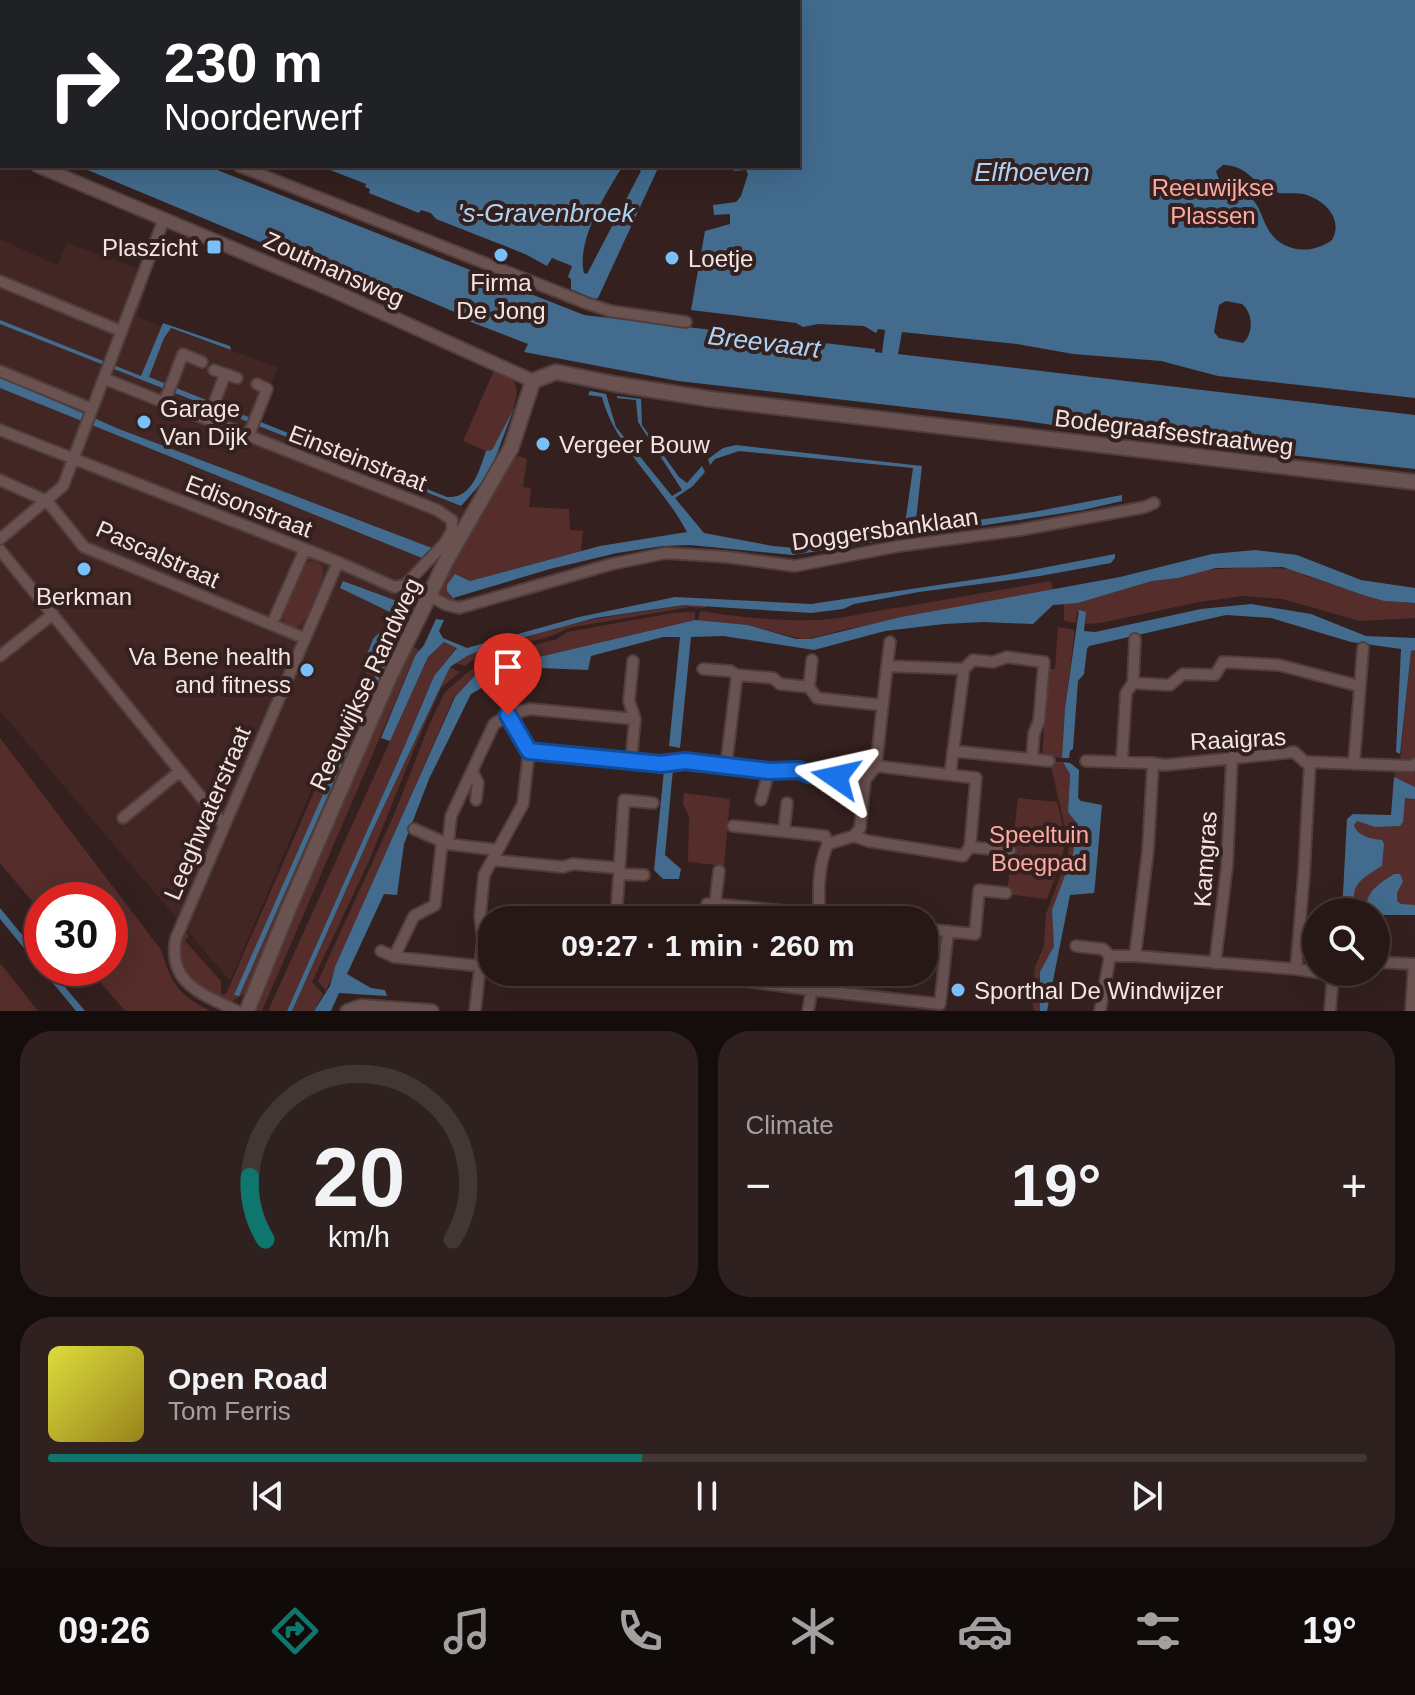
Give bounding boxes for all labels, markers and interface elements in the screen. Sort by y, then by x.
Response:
text: 230 m [164,31,323,94]
icon: right [32,32,136,136]
text: Noorderwerf [164,97,362,138]
water label: Elfhoeven [974,157,1090,187]
park label: Reeuwijkse Plassen [1152,174,1274,229]
water label: 's-Gravenbroek [458,198,636,228]
street label: Zoutmansweg [260,226,408,312]
place label: Plaszicht [102,234,198,261]
marker: Plaszicht [205,238,223,256]
place label: Loetje [688,245,753,272]
marker: Firma De Jong [492,246,510,264]
marker: Loetje [663,249,681,267]
place label: Firma De Jong [456,269,546,324]
water label: Breevaart [706,320,824,364]
place label: Garage Van Dijk [160,395,249,450]
street label: Bodegraafsestraatweg [1053,404,1295,460]
marker: Garage Van Dijk [135,413,153,431]
street label: Einsteinstraat [285,419,431,497]
place label: Vergeer Bouw [559,431,710,458]
marker: Vergeer Bouw [534,435,552,453]
street label: Edisonstraat [182,469,316,543]
street label: Doggersbanklaan [790,503,980,555]
street label: Pascalstraat [92,515,224,593]
marker: Berkman [75,560,93,578]
street label: Reeuwijkse Randweg [304,574,426,794]
place label: Berkman [36,583,132,610]
pin [474,633,542,715]
place label: Va Bene health and fitness [129,643,291,698]
icon: arrive [486,645,530,689]
marker: Va Bene health and fitness [298,661,316,679]
street label: Leeghwaterstraat [158,722,256,904]
street label: Raaigras [1189,723,1287,755]
position arrow [794,735,878,819]
street label: Kamgras [1188,810,1222,908]
park label: Speeltuin Boegpad [989,821,1089,876]
speed limit sign: 30 [24,882,128,986]
map controls [1302,898,1390,986]
button: search [1302,898,1390,986]
text: 09:27 · 1 min · 260 m [561,929,855,962]
place label: Sporthal De Windwijzer [974,977,1223,1004]
marker: Sporthal De Windwijzer [949,981,967,999]
text: Climate [746,1110,834,1140]
text: 20 [312,1131,405,1224]
text: 19° [1011,1152,1102,1219]
text: − [746,1161,771,1210]
text: + [1341,1161,1367,1210]
text: km/h [328,1221,390,1253]
text: Open Road [168,1362,328,1395]
text: Tom Ferris [168,1396,291,1426]
icon: previous [246,1474,290,1518]
icon: pause [685,1474,729,1518]
icon: next [1125,1474,1169,1518]
icon: directions [267,1603,323,1659]
icon: music [439,1603,495,1659]
icon: phone [612,1603,668,1659]
icon: climate [785,1603,841,1659]
icon: car [957,1603,1013,1659]
icon: filters [1130,1603,1186,1659]
text: 09:26 [58,1610,150,1651]
text: 19° [1302,1610,1357,1651]

